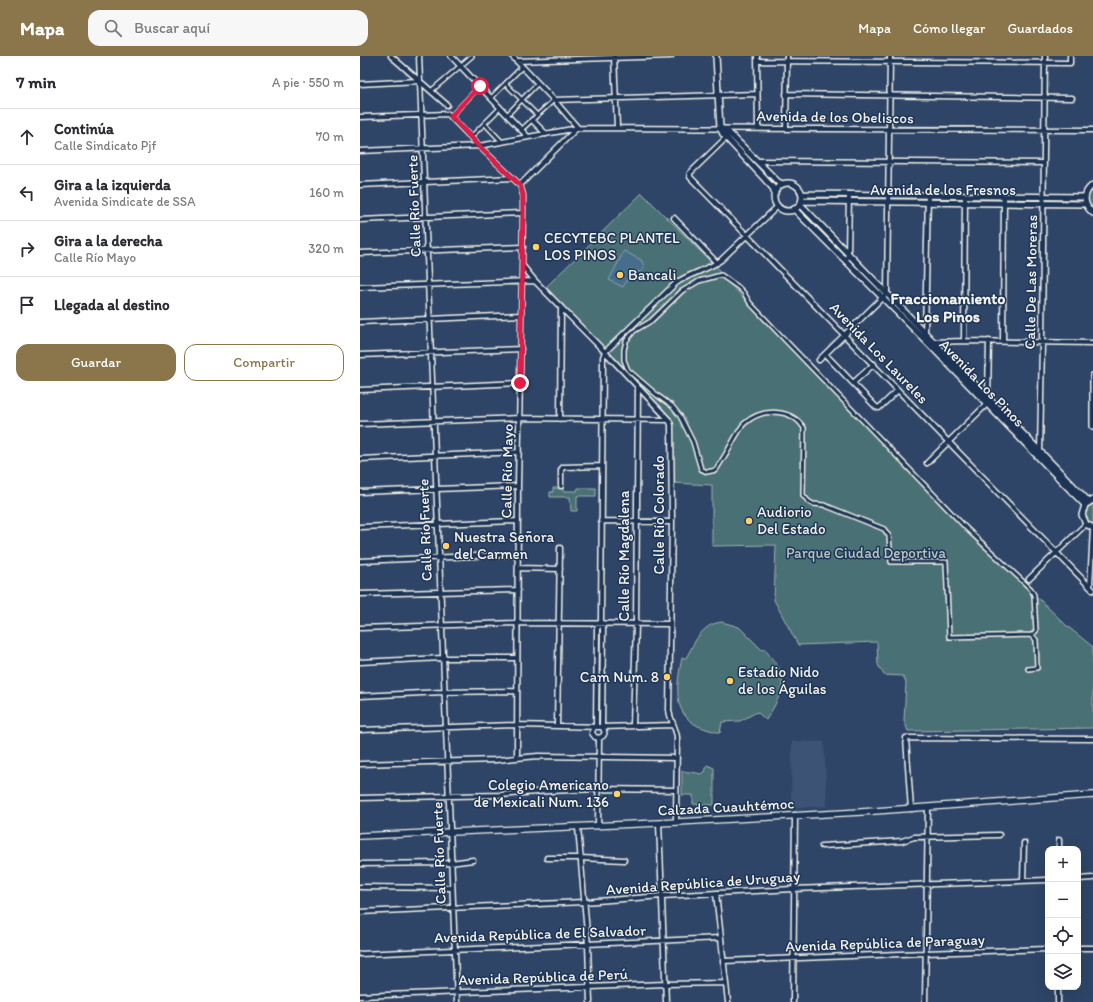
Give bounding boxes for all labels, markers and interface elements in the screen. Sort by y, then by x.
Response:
search box [88,10,368,46]
text: Mapa [20,17,64,40]
icon: search [102,17,124,39]
text: Buscar aquí [134,19,210,37]
text: Mapa [858,20,891,37]
text: Cómo llegar [913,20,985,37]
text: Guardados [1007,20,1073,37]
text: 7 min [16,72,56,92]
text: A pie · 550 m [272,75,344,90]
route start [471,77,489,95]
street label: Avenida de los Obeliscos [756,107,914,127]
text: Continúa [54,120,114,138]
icon: ahead [16,126,38,148]
text: 70 m [316,129,344,144]
text: Calle Sindicato Pjf [54,138,156,153]
street label: Calle Río Fuerte [403,155,425,257]
text: Gira a la izquierda [54,176,171,194]
street label: Avenida de los Fresnos [870,181,1016,199]
icon: left [16,182,38,204]
text: 160 m [309,185,344,200]
text: Avenida Sindicate de SSA [54,194,195,209]
street label: Calle De Las Moreras [1021,214,1041,350]
place label: CECYTEBC PLANTEL LOS PINOS [544,229,680,264]
text: Gira a la derecha [54,232,163,250]
icon: right [16,238,38,260]
text: 320 m [308,241,344,256]
marker: CECYTEBC PLANTEL LOS PINOS [531,242,541,252]
text: Calle Río Mayo [54,250,136,265]
place label: Bancali [628,266,676,284]
marker: Bancali [615,270,625,280]
district label: Fraccionamiento Los Pinos [890,289,1006,326]
icon: arrive [16,294,38,316]
text: Llegada al destino [54,296,170,314]
street label: Avenida Los Laureles [826,299,932,408]
street label: Avenida Los Pinos [936,335,1028,431]
button: Guardar [16,344,176,381]
button: Compartir [184,344,344,381]
route end [511,374,529,392]
street label: Calle Río Mayo [497,424,517,518]
street label: Calle Río Colorado [650,455,668,575]
street label: Calle Río Fuerte [414,479,436,581]
street label: Calle Río Magdalena [615,490,633,621]
place label: Audiorio Del Estado [757,503,826,538]
marker: Audiorio Del Estado [744,516,754,526]
place label: Nuestra Señora del Carmen [454,528,555,563]
marker: Nuestra Señora del Carmen [441,541,451,551]
park label: Parque Ciudad Deportiva [786,544,946,562]
place label: Estadio Nido de los Águilas [738,663,827,698]
place label: Cam Num. 8 [580,668,659,686]
marker: Cam Num. 8 [662,672,672,682]
marker: Estadio Nido de los Águilas [725,676,735,686]
place label: Colegio Americano de Mexicali Num. 136 [473,776,609,811]
marker: Colegio Americano de Mexicali Num. 136 [612,789,622,799]
street label: Calzada Cuauhtémoc [657,794,795,820]
street label: Calle Río Fuerte [428,802,450,904]
map controls [1045,846,1081,990]
button: + [1045,846,1081,882]
street label: Avenida República de Uruguay [605,867,801,899]
button: − [1045,882,1081,918]
button: locate [1045,918,1081,954]
street label: Avenida República de El Salvador [434,921,646,947]
street label: Avenida República de Paraguay [785,931,985,955]
button: layers [1045,954,1081,990]
street label: Avenida República de Perú [458,965,628,989]

